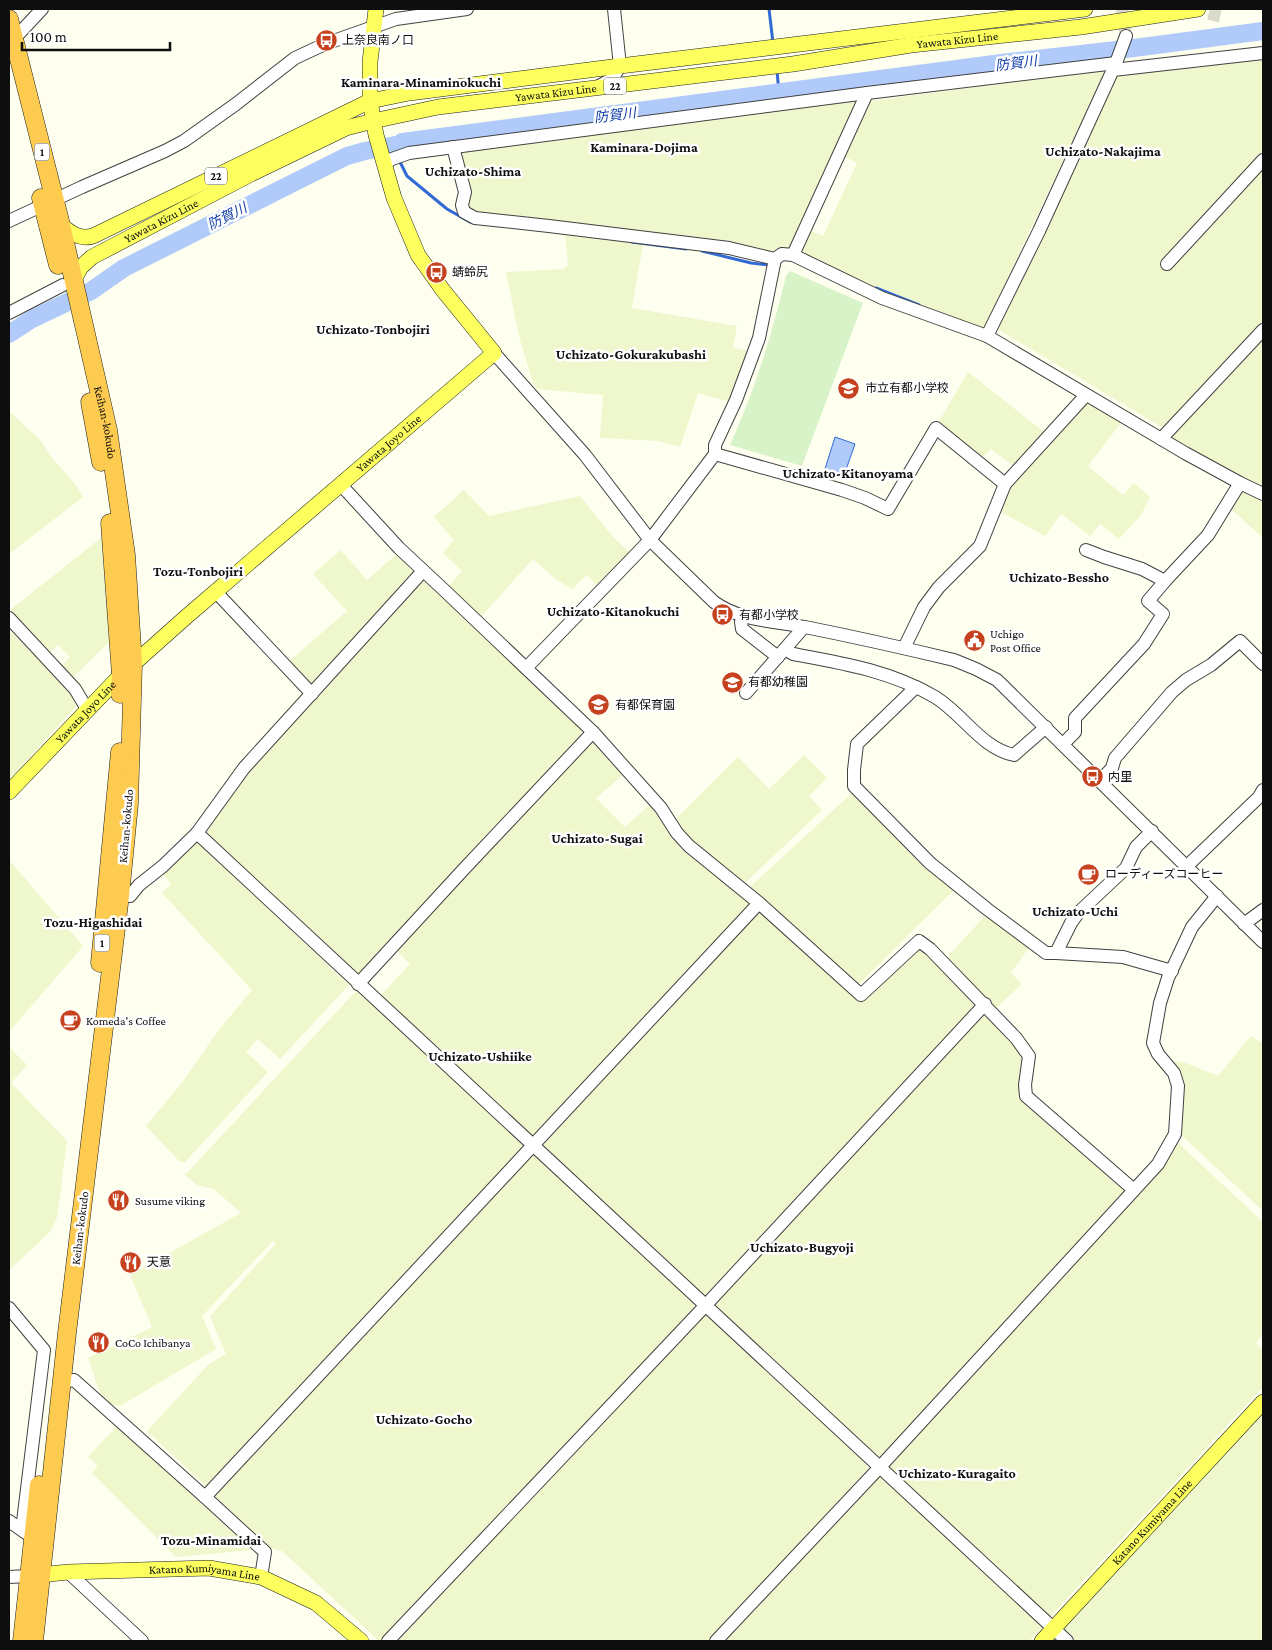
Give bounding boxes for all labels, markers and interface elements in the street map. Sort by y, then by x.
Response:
scale bar [22,20,170,52]
bus stop icon: 上奈良南ノ口 [314,28,338,52]
text: 100 m [30,29,67,45]
street label: Yawata Kizu Line [916,29,999,51]
place label: 上奈良南ノ口 [342,33,414,47]
water label: 防賀川 [994,52,1040,73]
district label: Kaminara-Minaminokuchi [341,74,501,90]
road number: 22 [604,78,626,94]
street label: Yawata Kizu Line [514,81,597,105]
water label: 防賀川 [593,104,639,125]
district label: Kaminara-Dojima [590,139,698,156]
district label: Uchizato-Nakajima [1045,143,1161,160]
road number: 1 [34,144,50,160]
district label: Uchizato-Shima [425,163,521,179]
road number: 22 [205,168,227,185]
street label: Yawata Kizu Line [122,196,201,246]
water label: 防賀川 [205,198,251,233]
bus stop icon: 蜻蛉尻 [424,260,448,284]
place label: 蜻蛉尻 [452,265,488,279]
district label: Uchizato-Tonbojiri [316,321,430,338]
district label: Uchizato-Gokurakubashi [556,346,706,362]
school or university icon: 市立有都小学校 [837,376,861,400]
place label: 市立有都小学校 [865,381,949,395]
street label: Keihan-kokudo [91,385,119,460]
street label: Yawata Joyo Line [353,412,424,475]
district label: Uchizato-Kitanoyama [783,465,914,481]
district label: Tozu-Tonbojiri [153,563,243,580]
district label: Uchizato-Bessho [1009,569,1109,585]
district label: Uchizato-Kitanokuchi [547,603,679,619]
bus stop icon: 有都小学校 [711,603,735,627]
place label: 有都小学校 [739,608,799,622]
place label: Uchigo Post Office [990,627,1041,655]
public building icon: Uchigo Post Office [962,629,986,653]
school or university icon: 有都幼稚園 [720,670,744,694]
place label: 有都幼稚園 [748,675,808,689]
street label: Yawata Joyo Line [53,678,119,746]
school or university icon: 有都保育園 [587,693,611,717]
place label: 有都保育園 [615,698,675,712]
bus stop icon: 内里 [1080,765,1104,789]
place label: 内里 [1108,770,1132,784]
street label: Keihan-kokudo [116,789,136,863]
district label: Uchizato-Sugai [551,830,643,846]
cafe icon: ローディーズコーヒー [1077,862,1101,886]
place label: ローディーズコーヒー [1105,867,1224,881]
district label: Uchizato-Uchi [1032,903,1118,919]
district label: Tozu-Higashidai [44,914,142,930]
road number: 1 [94,934,110,951]
cafe icon: Komeda's Coffee [58,1009,82,1033]
place label: Komeda's Coffee [86,1014,166,1028]
district label: Uchizato-Ushiike [428,1048,532,1064]
restaurant icon: Susume viking [107,1189,131,1213]
street label: Keihan-kokudo [69,1190,91,1266]
place label: Susume viking [135,1194,205,1208]
district label: Uchizato-Bugyoji [750,1239,854,1256]
restaurant icon: 天意 [119,1250,143,1274]
place label: 天意 [147,1255,171,1269]
restaurant icon: CoCo Ichibanya [87,1331,111,1355]
place label: CoCo Ichibanya [115,1336,191,1350]
district label: Uchizato-Gocho [376,1411,472,1427]
district label: Uchizato-Kuragaito [898,1465,1016,1481]
street label: Katano Kumiyama Line [1109,1476,1195,1568]
district label: Tozu-Minamidai [161,1532,261,1548]
street label: Katano Kumiyama Line [149,1561,261,1584]

